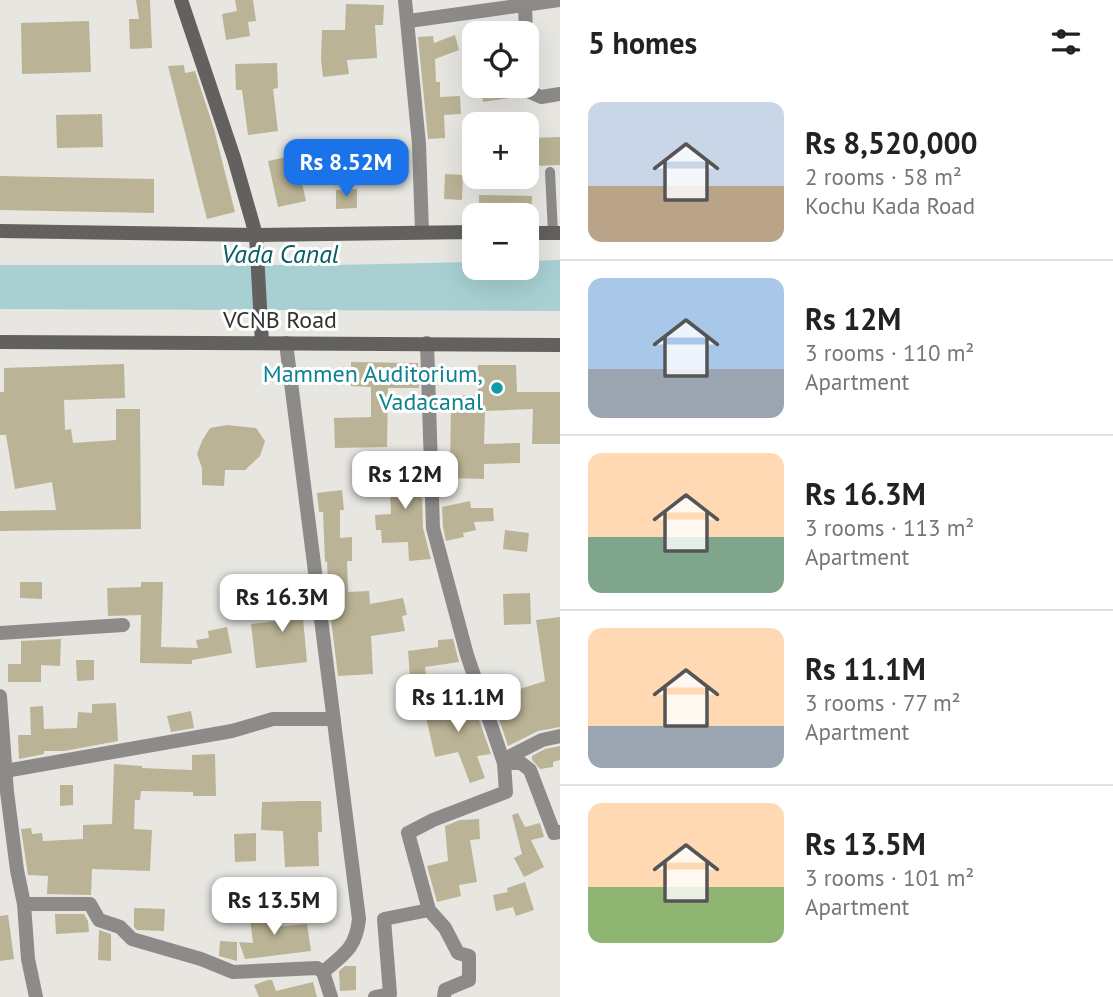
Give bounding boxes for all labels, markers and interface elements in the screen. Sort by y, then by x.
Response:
map controls [462,21,539,280]
button: locate [462,21,539,98]
text: 5 homes [588,23,697,62]
icon: filters [1047,23,1085,61]
button: + [462,112,539,189]
text: Rs 8,520,000 [805,123,978,162]
icon: home [644,130,728,214]
pin: Rs 8.52M [274,140,418,199]
text: Rs 8.52M [300,147,392,176]
text: 2 rooms · 58 m² [805,162,962,191]
text: Kochu Kada Road [805,191,975,220]
button: − [462,203,539,280]
water label: Vada Canal [221,237,339,270]
text: Rs 12M [805,299,901,338]
street label: VCNB Road [222,304,337,335]
icon: home [644,306,728,390]
text: 3 rooms · 110 m² [805,338,974,367]
place label: Mammen Auditorium, Vadacanal [263,358,483,417]
text: Apartment [805,367,909,396]
marker: Mammen Auditorium, Vadacanal [489,380,505,396]
pin: Rs 12M [348,452,462,511]
text: Rs 12M [368,459,442,488]
text: Rs 16.3M [805,474,926,513]
icon: home [644,481,728,565]
text: 3 rooms · 113 m² [805,513,974,542]
text: Apartment [805,542,909,571]
pin: Rs 16.3M [210,574,354,634]
text: Rs 16.3M [236,582,328,611]
text: Rs 11.1M [805,649,926,688]
icon: home [644,656,728,740]
pin: Rs 11.1M [386,674,530,734]
text: Rs 11.1M [412,682,504,711]
text: 3 rooms · 77 m² [805,688,961,717]
text: Apartment [805,717,909,746]
text: Rs 13.5M [805,824,926,863]
icon: home [644,831,728,915]
text: 3 rooms · 101 m² [805,863,974,892]
pin: Rs 13.5M [202,878,346,937]
text: Rs 13.5M [228,885,320,914]
text: Apartment [805,892,909,921]

